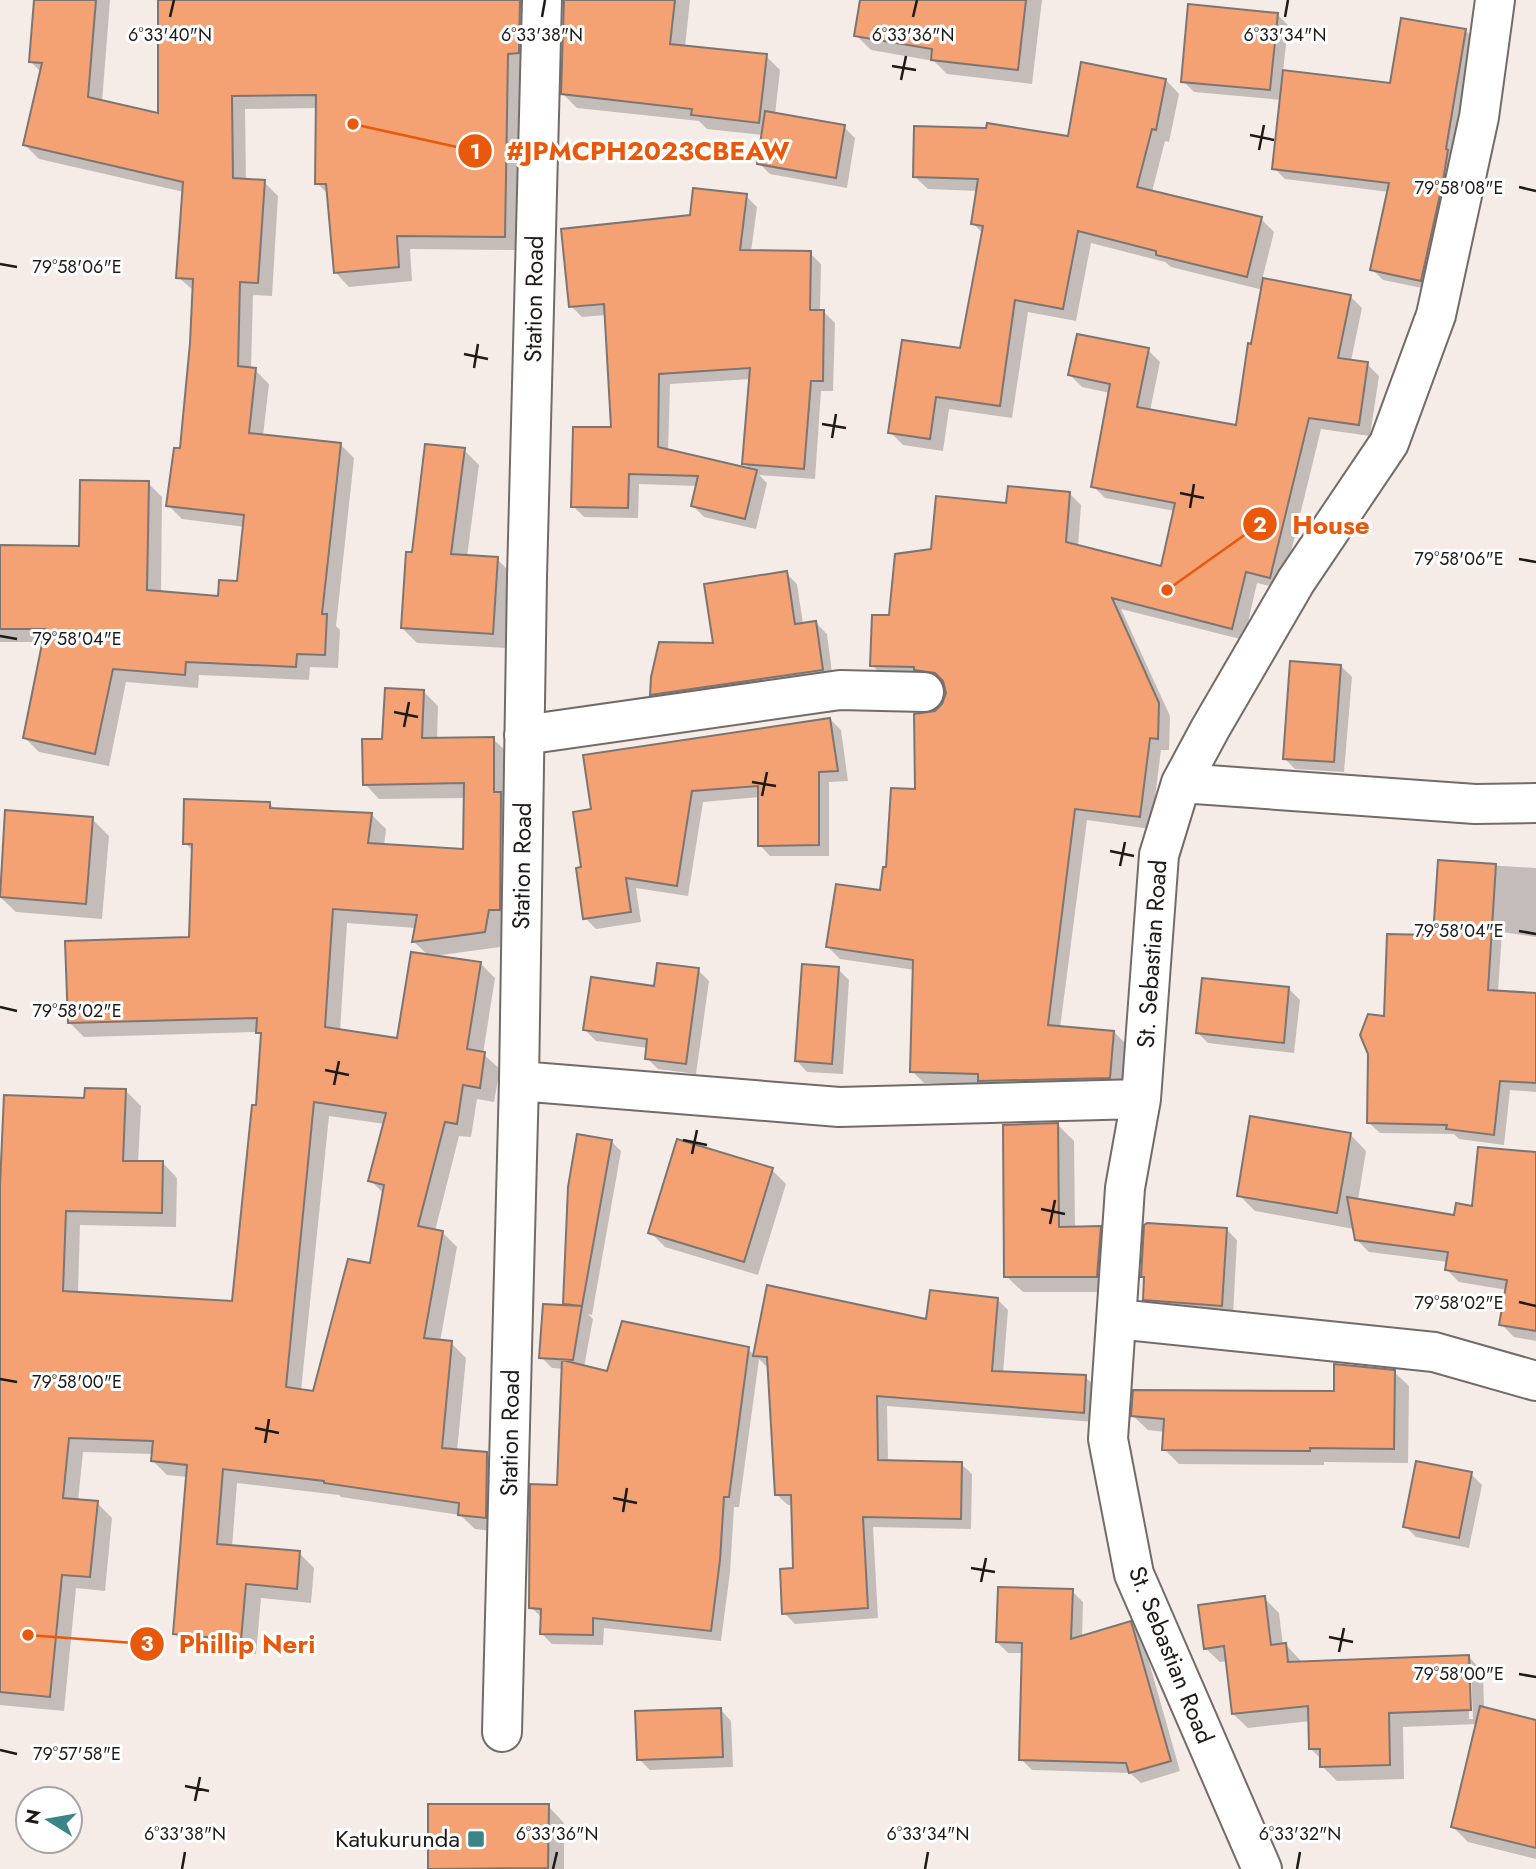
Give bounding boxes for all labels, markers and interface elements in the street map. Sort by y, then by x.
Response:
text: 6°33'40"N [128,22,212,48]
text: 6°33'38"N [501,22,583,48]
text: 6°33'36"N [872,22,954,48]
text: 6°33'34"N [1244,22,1326,48]
callout: #JPMCPH2023CBEAW [457,128,803,175]
text: #JPMCPH2023CBEAW [507,132,790,170]
text: 1 [470,137,480,167]
text: 79°58'08"E [1415,175,1503,201]
street label: Station Road [515,235,552,363]
text: 79°58'06"E [32,254,122,280]
callout: House [1243,501,1383,548]
text: House [1292,506,1370,544]
text: 2 [1253,510,1267,540]
text: 79°58'06"E [1414,546,1504,572]
text: 79°58'04"E [32,626,122,652]
street label: Station Road [503,802,540,930]
street label: St. Sebastian Road [1127,859,1176,1049]
text: 79°58'04"E [1414,918,1504,944]
text: 79°58'02"E [32,998,122,1024]
text: 79°58'02"E [1414,1290,1504,1316]
text: 79°58'00"E [32,1369,122,1395]
street label: Station Road [491,1369,528,1497]
street label: St. Sebastian Road [1120,1561,1223,1749]
callout: Phillip Neri [130,1620,329,1667]
text: Phillip Neri [179,1625,315,1663]
text: 3 [140,1629,154,1659]
text: 79°58'00"E [1414,1661,1504,1687]
text: 79°57'58"E [33,1741,121,1767]
north arrow [14,1785,84,1855]
text: N [18,1807,47,1827]
text: 6°33'38"N [144,1821,226,1847]
place label: Katukurunda [335,1821,460,1856]
text: 6°33'36"N [516,1821,598,1847]
text: 6°33'34"N [887,1821,969,1847]
text: 6°33'32"N [1259,1821,1341,1847]
marker: Katukurunda [466,1829,486,1849]

